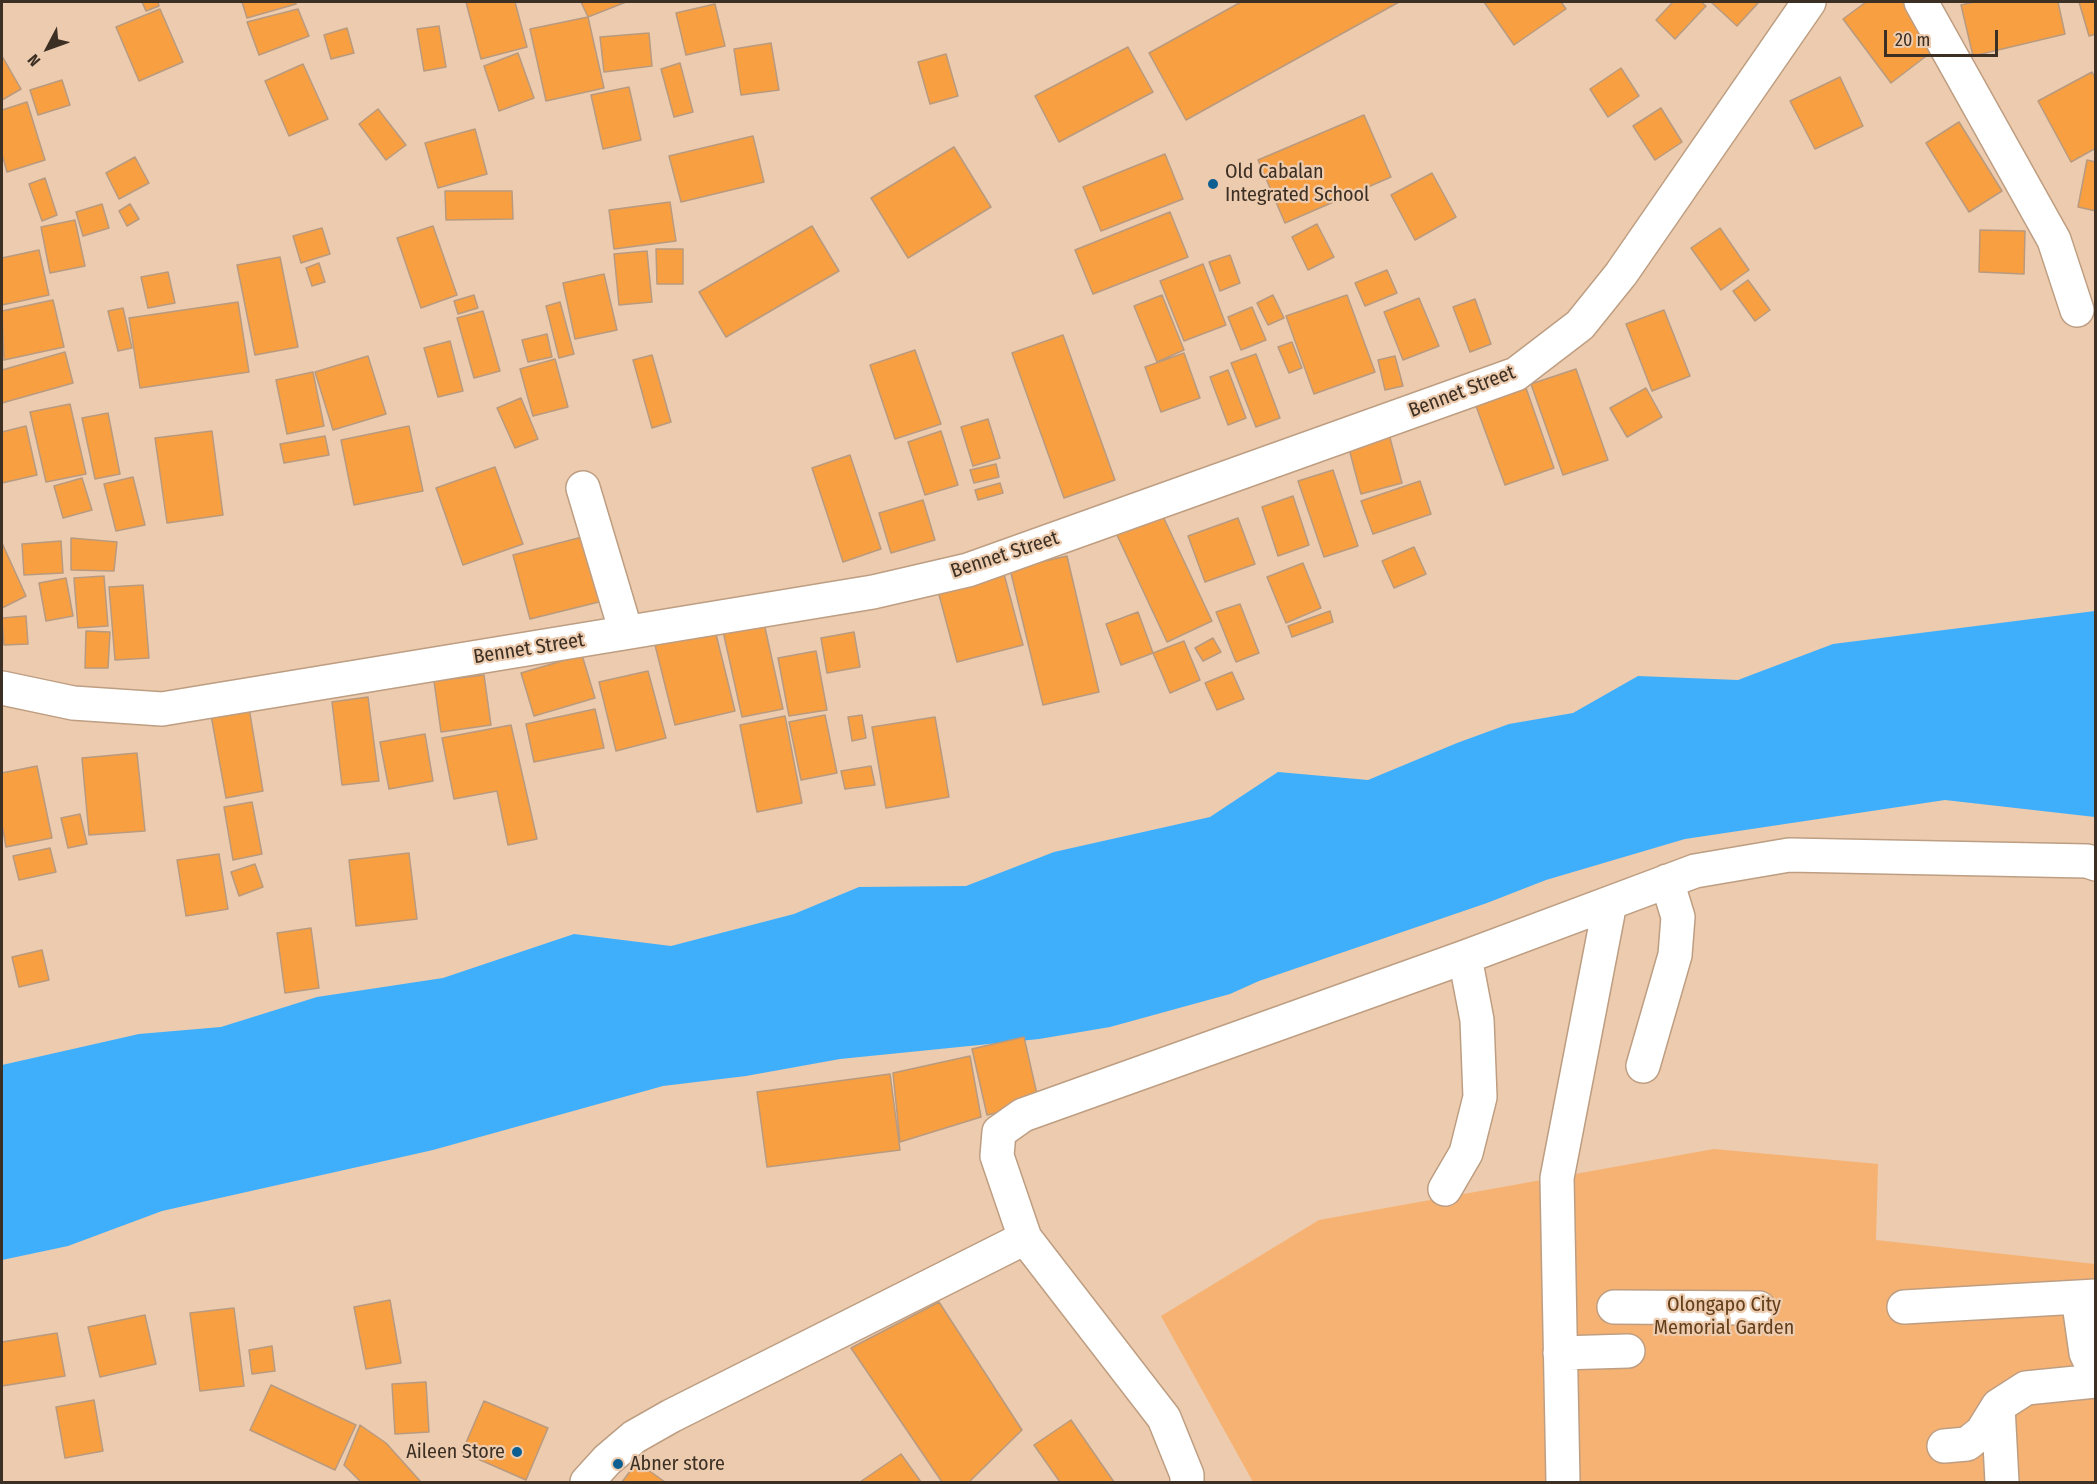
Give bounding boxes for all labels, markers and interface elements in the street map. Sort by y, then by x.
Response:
north arrow [18,18,78,78]
scale bar [1887,18,2001,56]
text: 20 m [1895,29,1930,51]
text: N [24,50,44,70]
place label: Old Cabalan Integrated School [1225,160,1369,207]
marker: Old Cabalan Integrated School [1206,177,1220,191]
street label: Bennet Street [1405,361,1519,423]
street label: Bennet Street [948,526,1062,584]
street label: Bennet Street [472,628,586,670]
park label: Olongapo City Memorial Garden [1654,1293,1794,1340]
place label: Aileen Store [406,1440,505,1464]
marker: Aileen Store [510,1445,524,1459]
place label: Abner store [630,1452,725,1476]
marker: Abner store [611,1457,625,1471]

